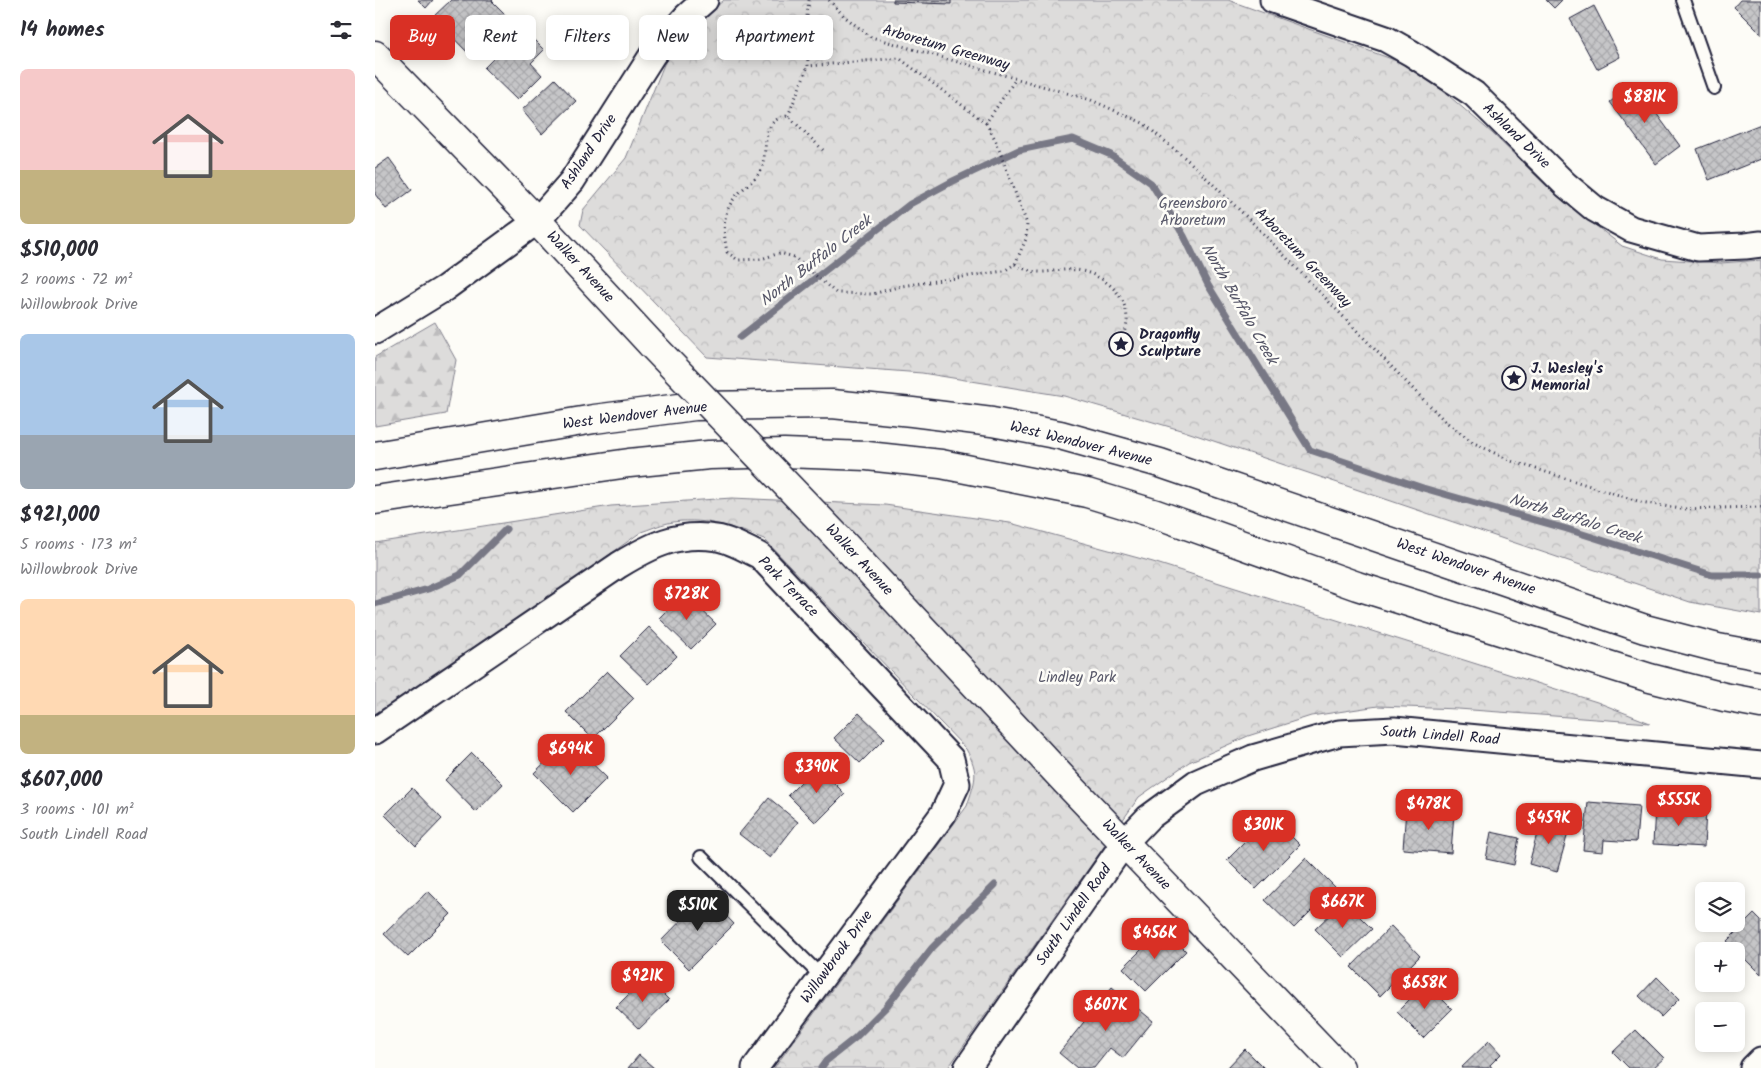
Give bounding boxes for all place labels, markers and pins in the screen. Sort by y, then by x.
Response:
pin: $881K [1610,82,1680,124]
place label: Dragonfly Sculpture [1139,323,1201,364]
place icon: Dragonfly Sculpture [1108,331,1134,357]
place label: J. Wesley's Memorial [1531,357,1603,398]
place icon: J. Wesley's Memorial [1501,365,1527,391]
pin: $728K [652,578,722,621]
pin: $694K [536,734,606,776]
pin: $390K [782,752,852,794]
pin: $555K [1644,784,1714,827]
pin: $478K [1394,788,1464,831]
pin: $459K [1514,802,1584,845]
pin: $301K [1229,810,1299,852]
pin: $667K [1308,886,1378,929]
pin: $510K [663,890,733,932]
pin: $456K [1120,918,1190,960]
pin: $921K [608,960,678,1003]
pin: $658K [1390,968,1460,1010]
pin: $607K [1071,990,1141,1032]

